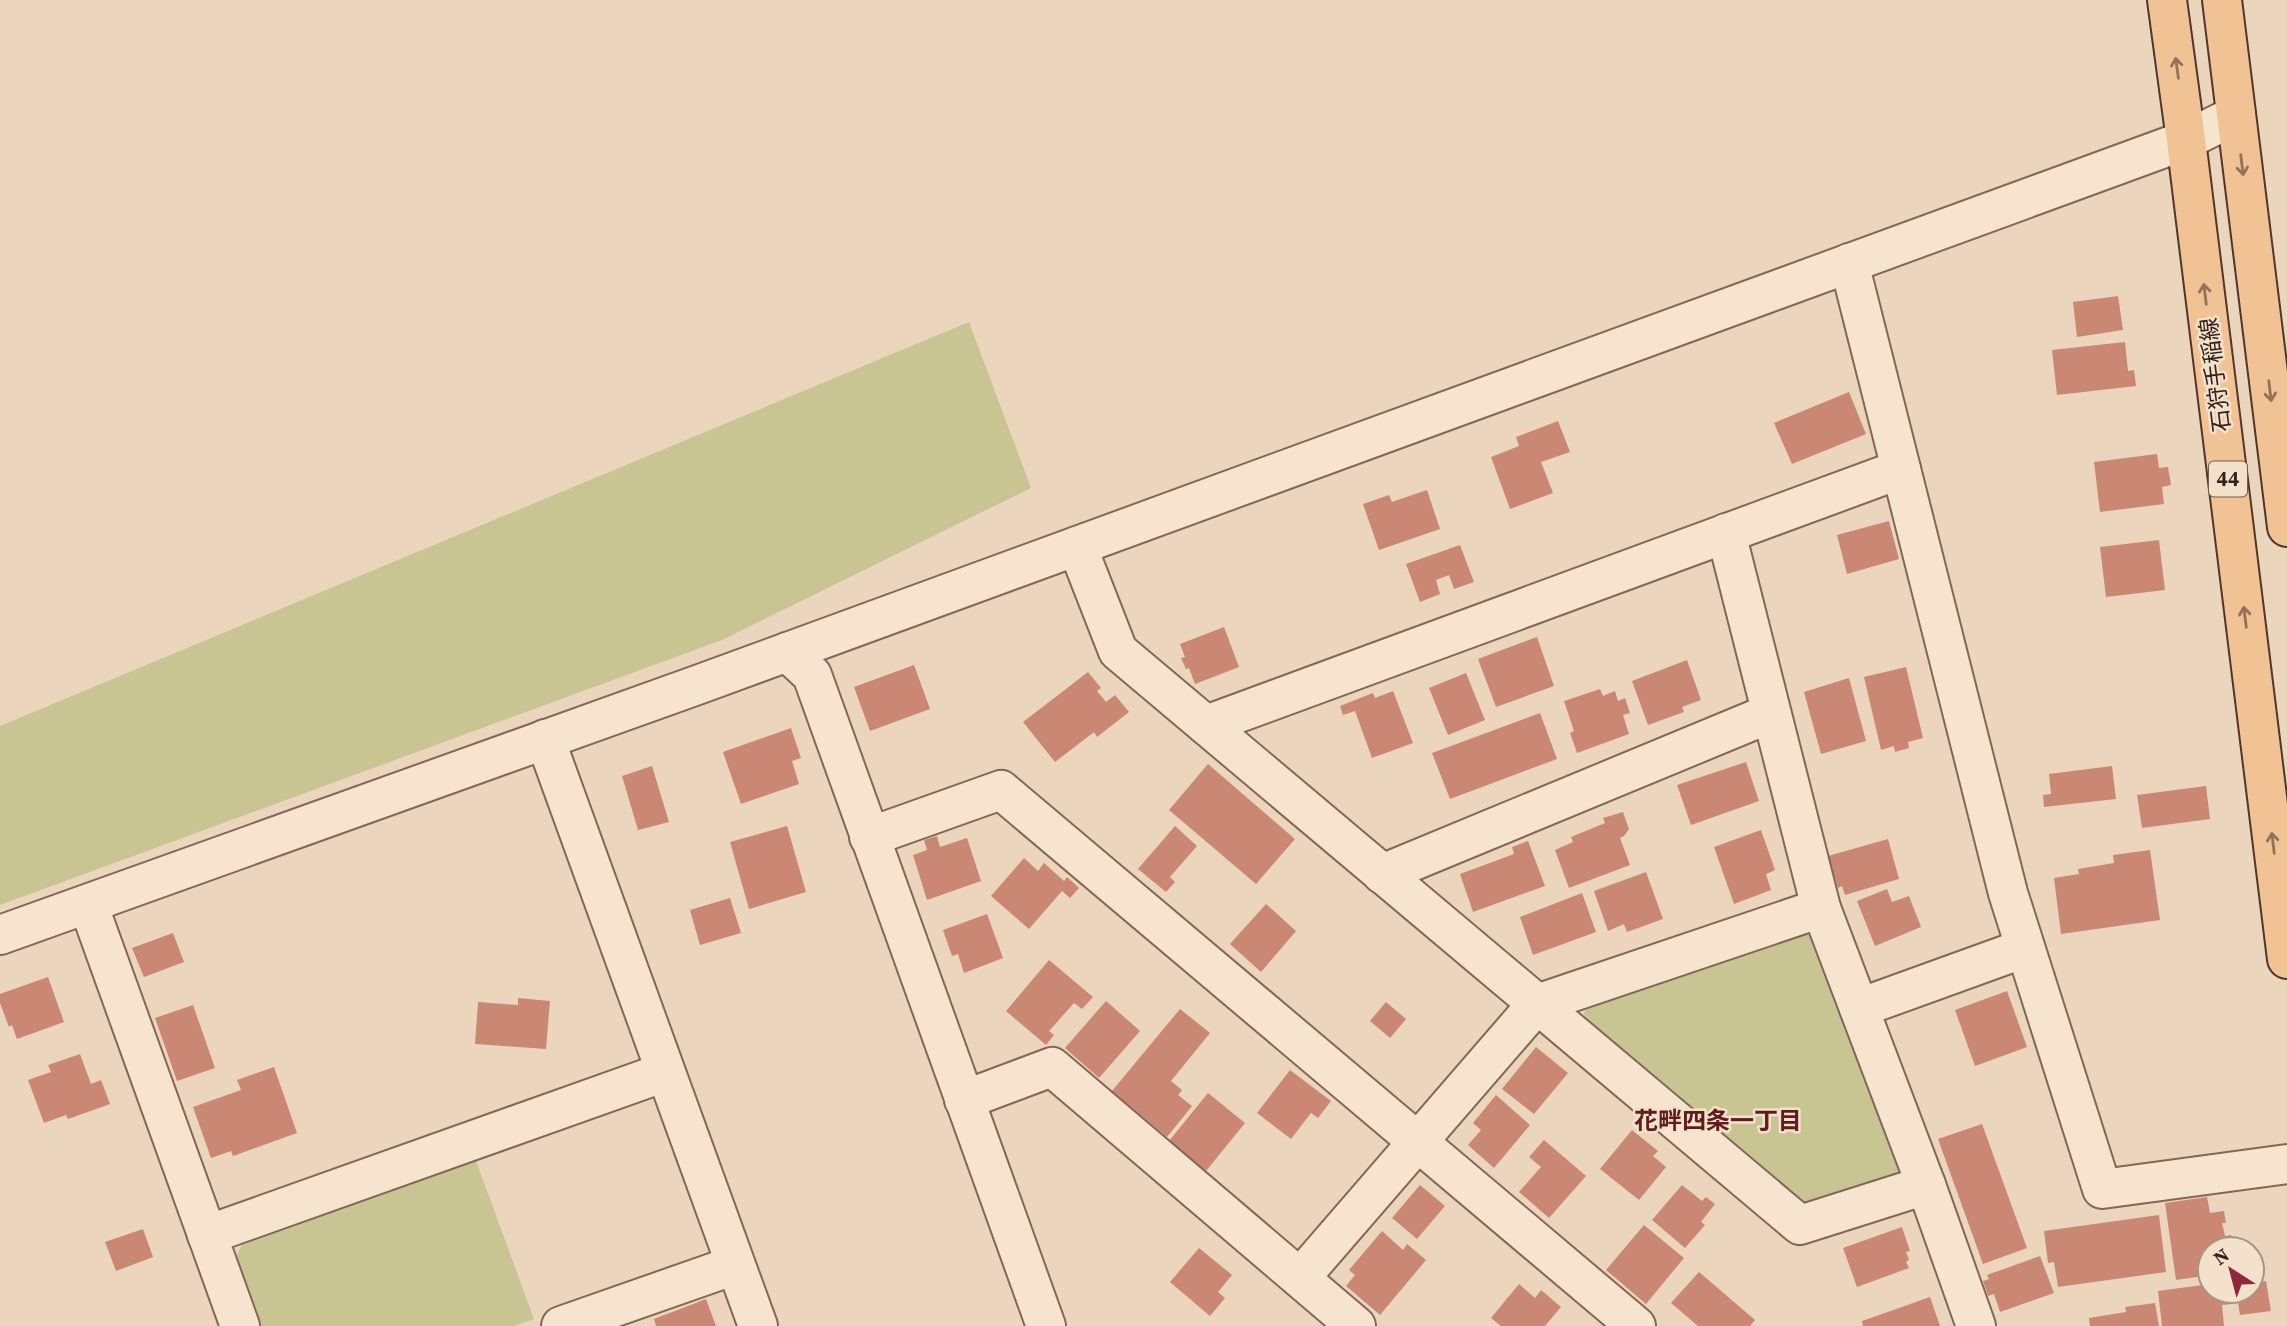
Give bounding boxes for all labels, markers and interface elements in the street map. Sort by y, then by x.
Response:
one-way arrow [2170,57,2183,80]
one-way arrow [2236,153,2249,176]
one-way arrow [2199,283,2212,306]
street label: 石狩手稲線 [2192,316,2238,434]
one-way arrow [2264,379,2277,402]
road number: 44 [2209,462,2247,496]
one-way arrow [2238,606,2251,629]
one-way arrow [2266,832,2279,854]
district label: 花畔四条一丁目 [1634,1104,1802,1137]
north arrow [2196,1235,2266,1305]
text: N [2208,1242,2234,1271]

